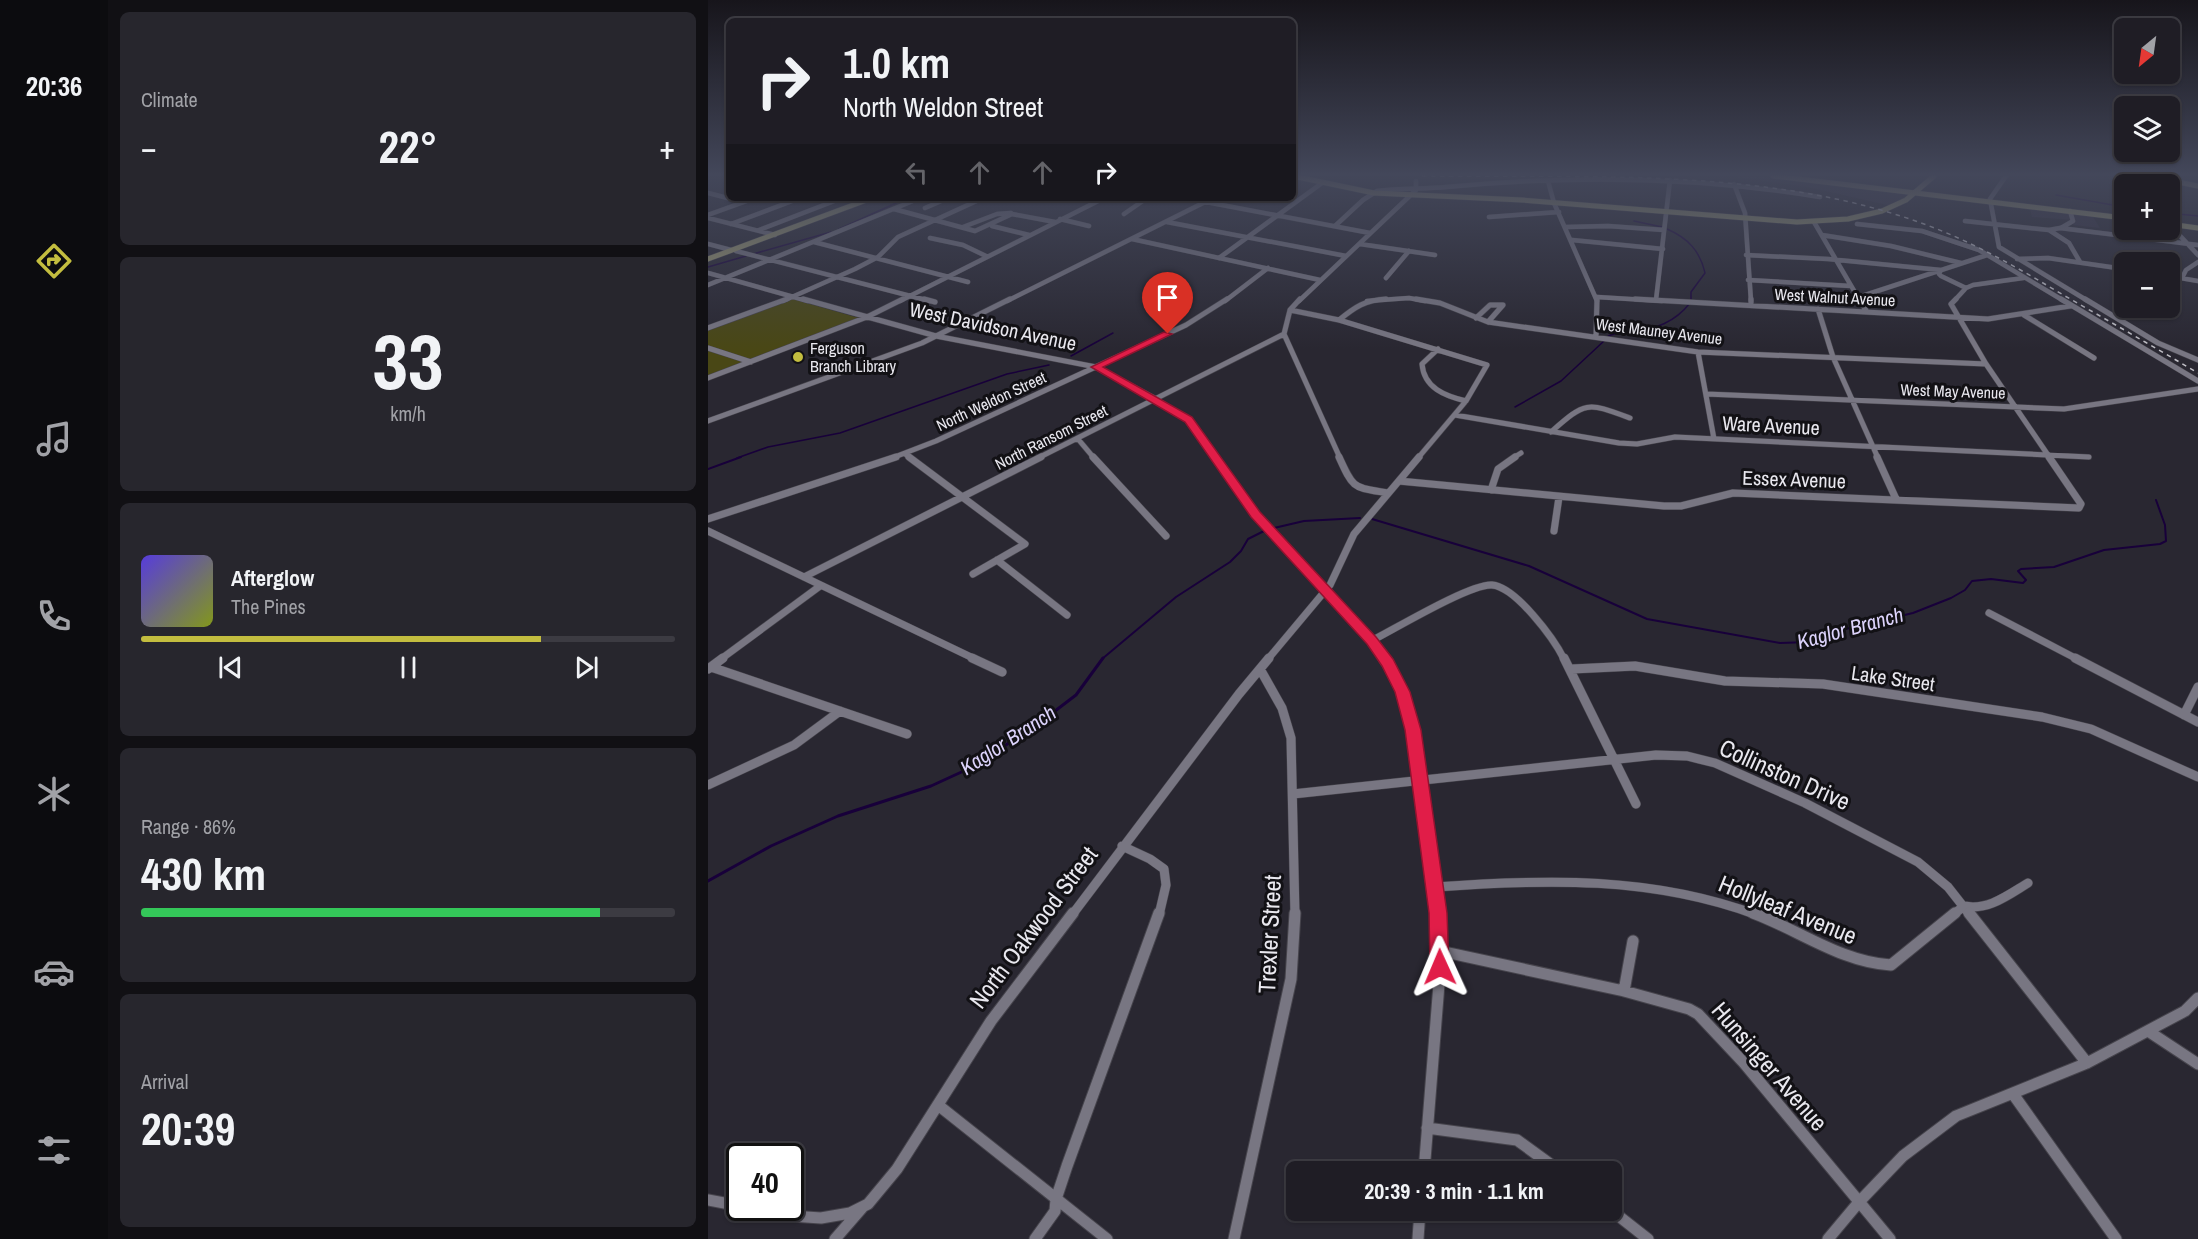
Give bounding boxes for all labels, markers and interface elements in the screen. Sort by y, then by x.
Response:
north arrow [2114,18,2180,84]
map controls [2114,18,2180,318]
text: 1.0 km [843,35,950,91]
icon: right [744,42,822,120]
text: 20:36 [26,68,82,104]
text: Climate [141,86,198,113]
text: North Weldon Street [843,89,1043,125]
button: layers [2114,96,2180,162]
text: 22° [378,116,438,177]
text: − [141,125,157,169]
text: + [659,125,675,169]
icon: left [900,156,933,189]
icon: ahead [963,156,996,189]
icon: ahead [1026,156,1059,189]
icon: right [1089,156,1122,189]
button: + [2114,174,2180,240]
icon: directions [33,240,75,282]
button: − [2114,252,2180,318]
pin [1142,272,1193,334]
icon: arrive [1151,281,1184,314]
street label: West Walnut Avenue [1774,283,1896,311]
street label: West Davidson Avenue [907,295,1079,357]
text: 33 [372,308,444,413]
street label: West Mauney Avenue [1595,312,1723,350]
place label: Ferguson Branch Library [810,337,896,377]
marker: Ferguson Branch Library [791,350,805,364]
street label: North Weldon Street [933,366,1050,436]
street label: West May Avenue [1900,378,2006,404]
street label: North Ransom Street [991,399,1111,475]
text: km/h [390,400,426,427]
street label: Ware Avenue [1722,409,1820,441]
icon: music [33,418,75,460]
street label: Essex Avenue [1742,464,1846,494]
text: Afterglow [231,563,314,593]
text: The Pines [231,593,306,620]
icon: phone [33,595,75,637]
water label: Kaglor Branch [1794,600,1906,656]
icon: previous [214,651,247,684]
icon: pause [392,651,425,684]
icon: next [570,651,603,684]
street label: Lake Street [1850,659,1937,697]
water label: Kaglor Branch [954,698,1062,782]
street label: Collinston Drive [1715,731,1855,817]
icon: climate [33,773,75,815]
text: Range · 86% [141,813,236,840]
street label: North Oakwood Street [962,839,1105,1014]
text: 430 km [141,843,266,904]
street label: Hollyleaf Avenue [1714,867,1862,951]
street label: Trexler Street [1250,873,1288,994]
position arrow [1408,935,1472,999]
icon: car [33,951,75,993]
street label: Hunsinger Avenue [1705,995,1835,1137]
text: Arrival [141,1068,188,1095]
text: 20:39 [141,1098,235,1159]
icon: filters [33,1129,75,1171]
speed limit sign: 40 [726,1143,804,1221]
text: 20:39 · 3 min · 1.1 km [1364,1176,1544,1206]

